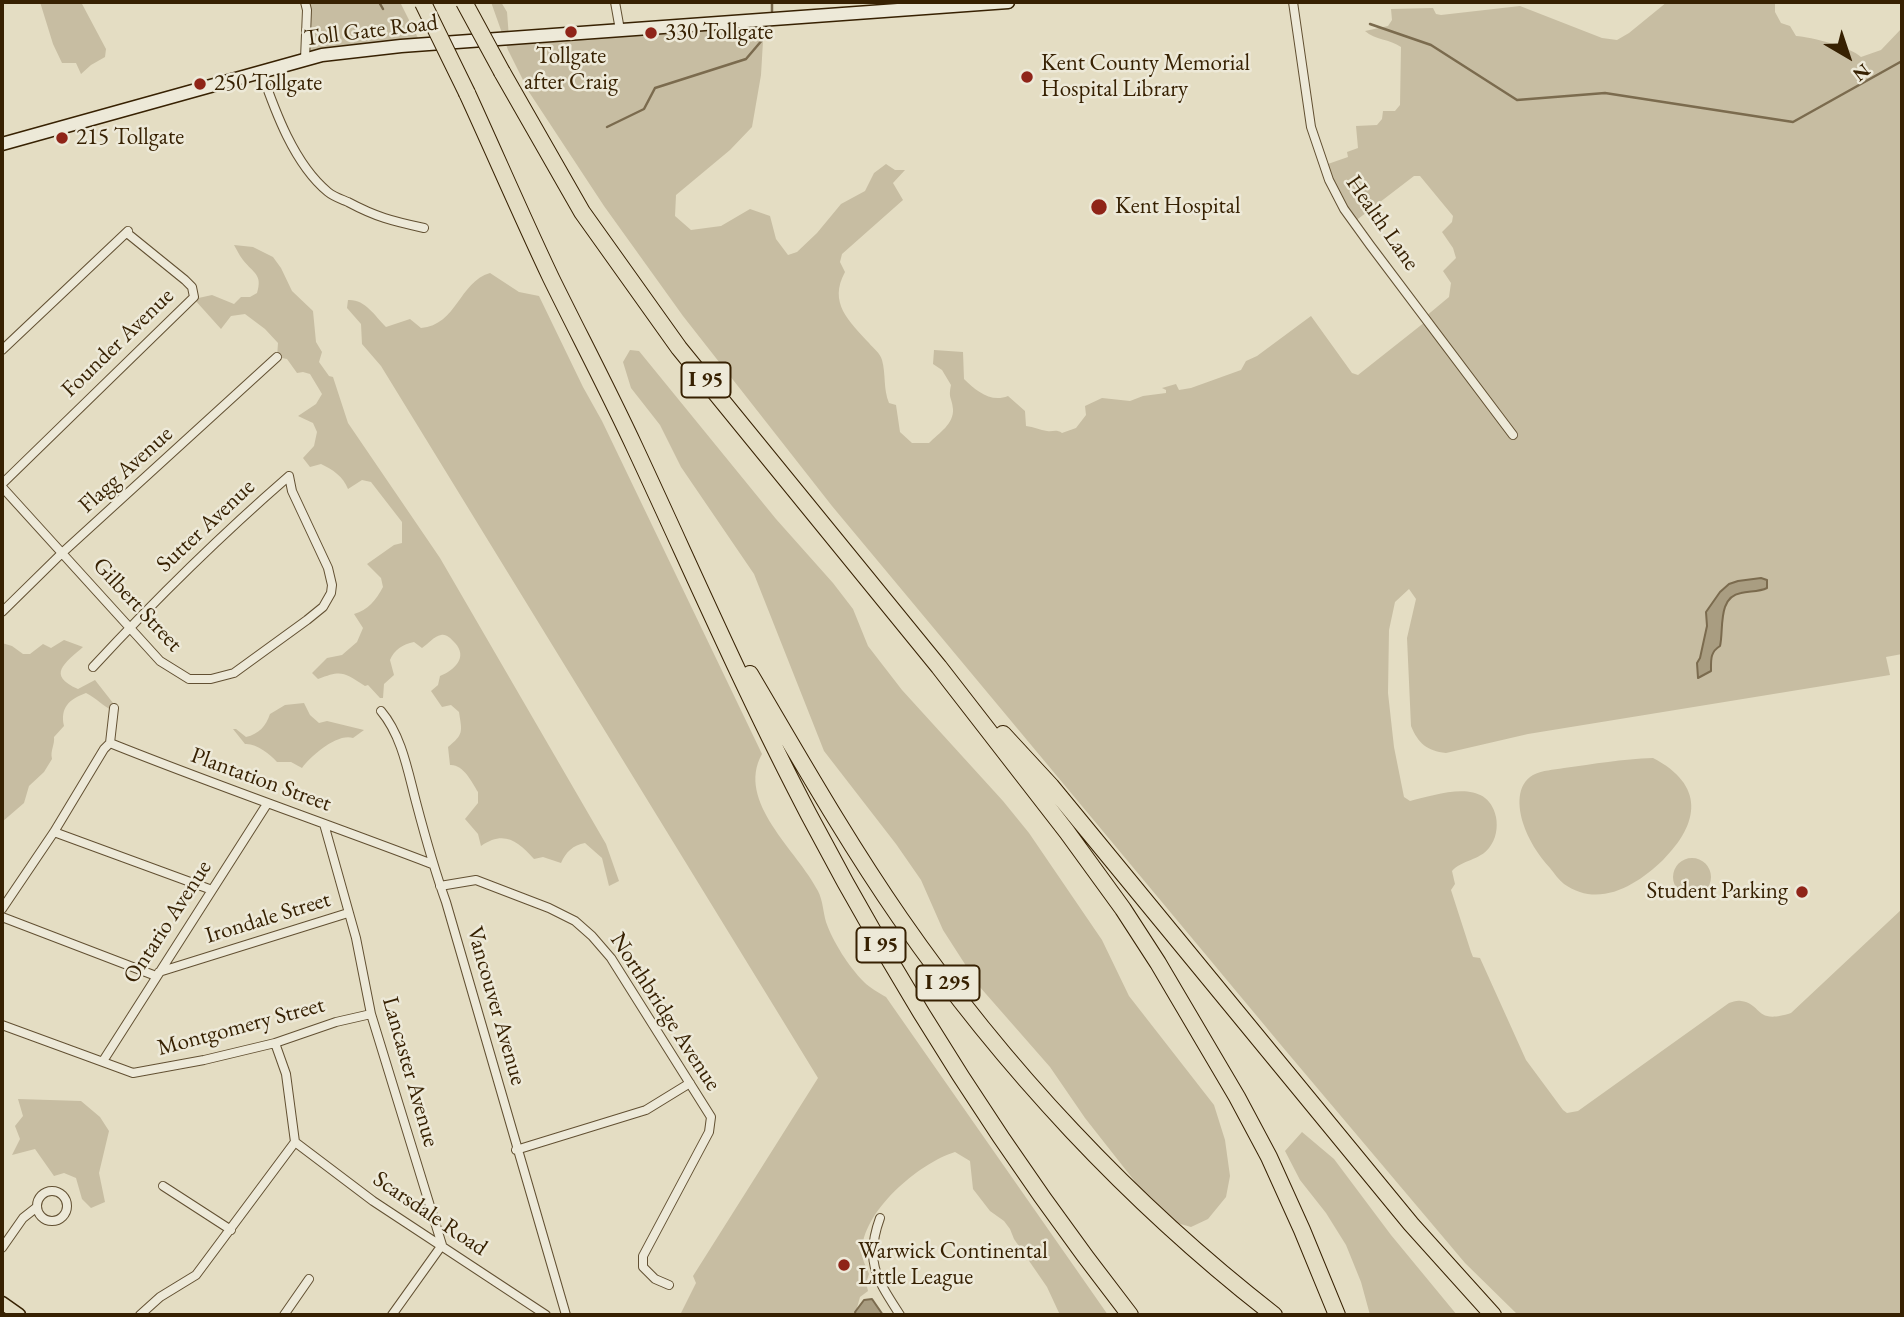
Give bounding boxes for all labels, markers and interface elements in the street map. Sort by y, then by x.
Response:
street label: Toll Gate Road [303,9,439,53]
place label: 330 Tollgate [665,19,773,47]
north arrow [1813,21,1883,91]
marker: Tollgate after Craig [563,24,579,40]
marker: 330 Tollgate [643,25,659,41]
place label: Tollgate after Craig [524,43,618,97]
place label: Kent County Memorial Hospital Library [1041,50,1250,104]
text: N [1848,58,1875,87]
marker: Kent County Memorial Hospital Library [1019,69,1035,85]
place label: 250 Tollgate [214,70,322,98]
marker: 250 Tollgate [192,76,208,92]
place label: 215 Tollgate [76,124,184,152]
marker: 215 Tollgate [54,130,70,146]
street label: Health Lane [1339,170,1425,276]
place label: Kent Hospital [1115,193,1241,221]
marker: Kent Hospital [1089,197,1109,217]
street label: Founder Avenue [56,282,180,404]
road number: I 95 [682,362,730,398]
street label: Flagg Avenue [73,421,179,519]
street label: Sutter Avenue [151,473,261,579]
street label: Gilbert Street [86,552,188,658]
street label: Plantation Street [187,742,335,818]
street label: Ontario Avenue [118,855,218,989]
place label: Student Parking [1646,878,1788,906]
marker: Student Parking [1794,884,1810,900]
street label: Irondale Street [202,886,334,950]
street label: Vancouver Avenue [460,924,532,1088]
street label: Northbridge Avenue [604,928,726,1096]
road number: I 95 [856,928,906,962]
road number: I 295 [916,965,979,1000]
street label: Montgomery Street [154,991,328,1063]
street label: Lancaster Avenue [375,994,445,1150]
street label: Scarsdale Road [368,1166,492,1262]
place label: Warwick Continental Little League [858,1238,1048,1292]
marker: Warwick Continental Little League [836,1257,852,1273]

